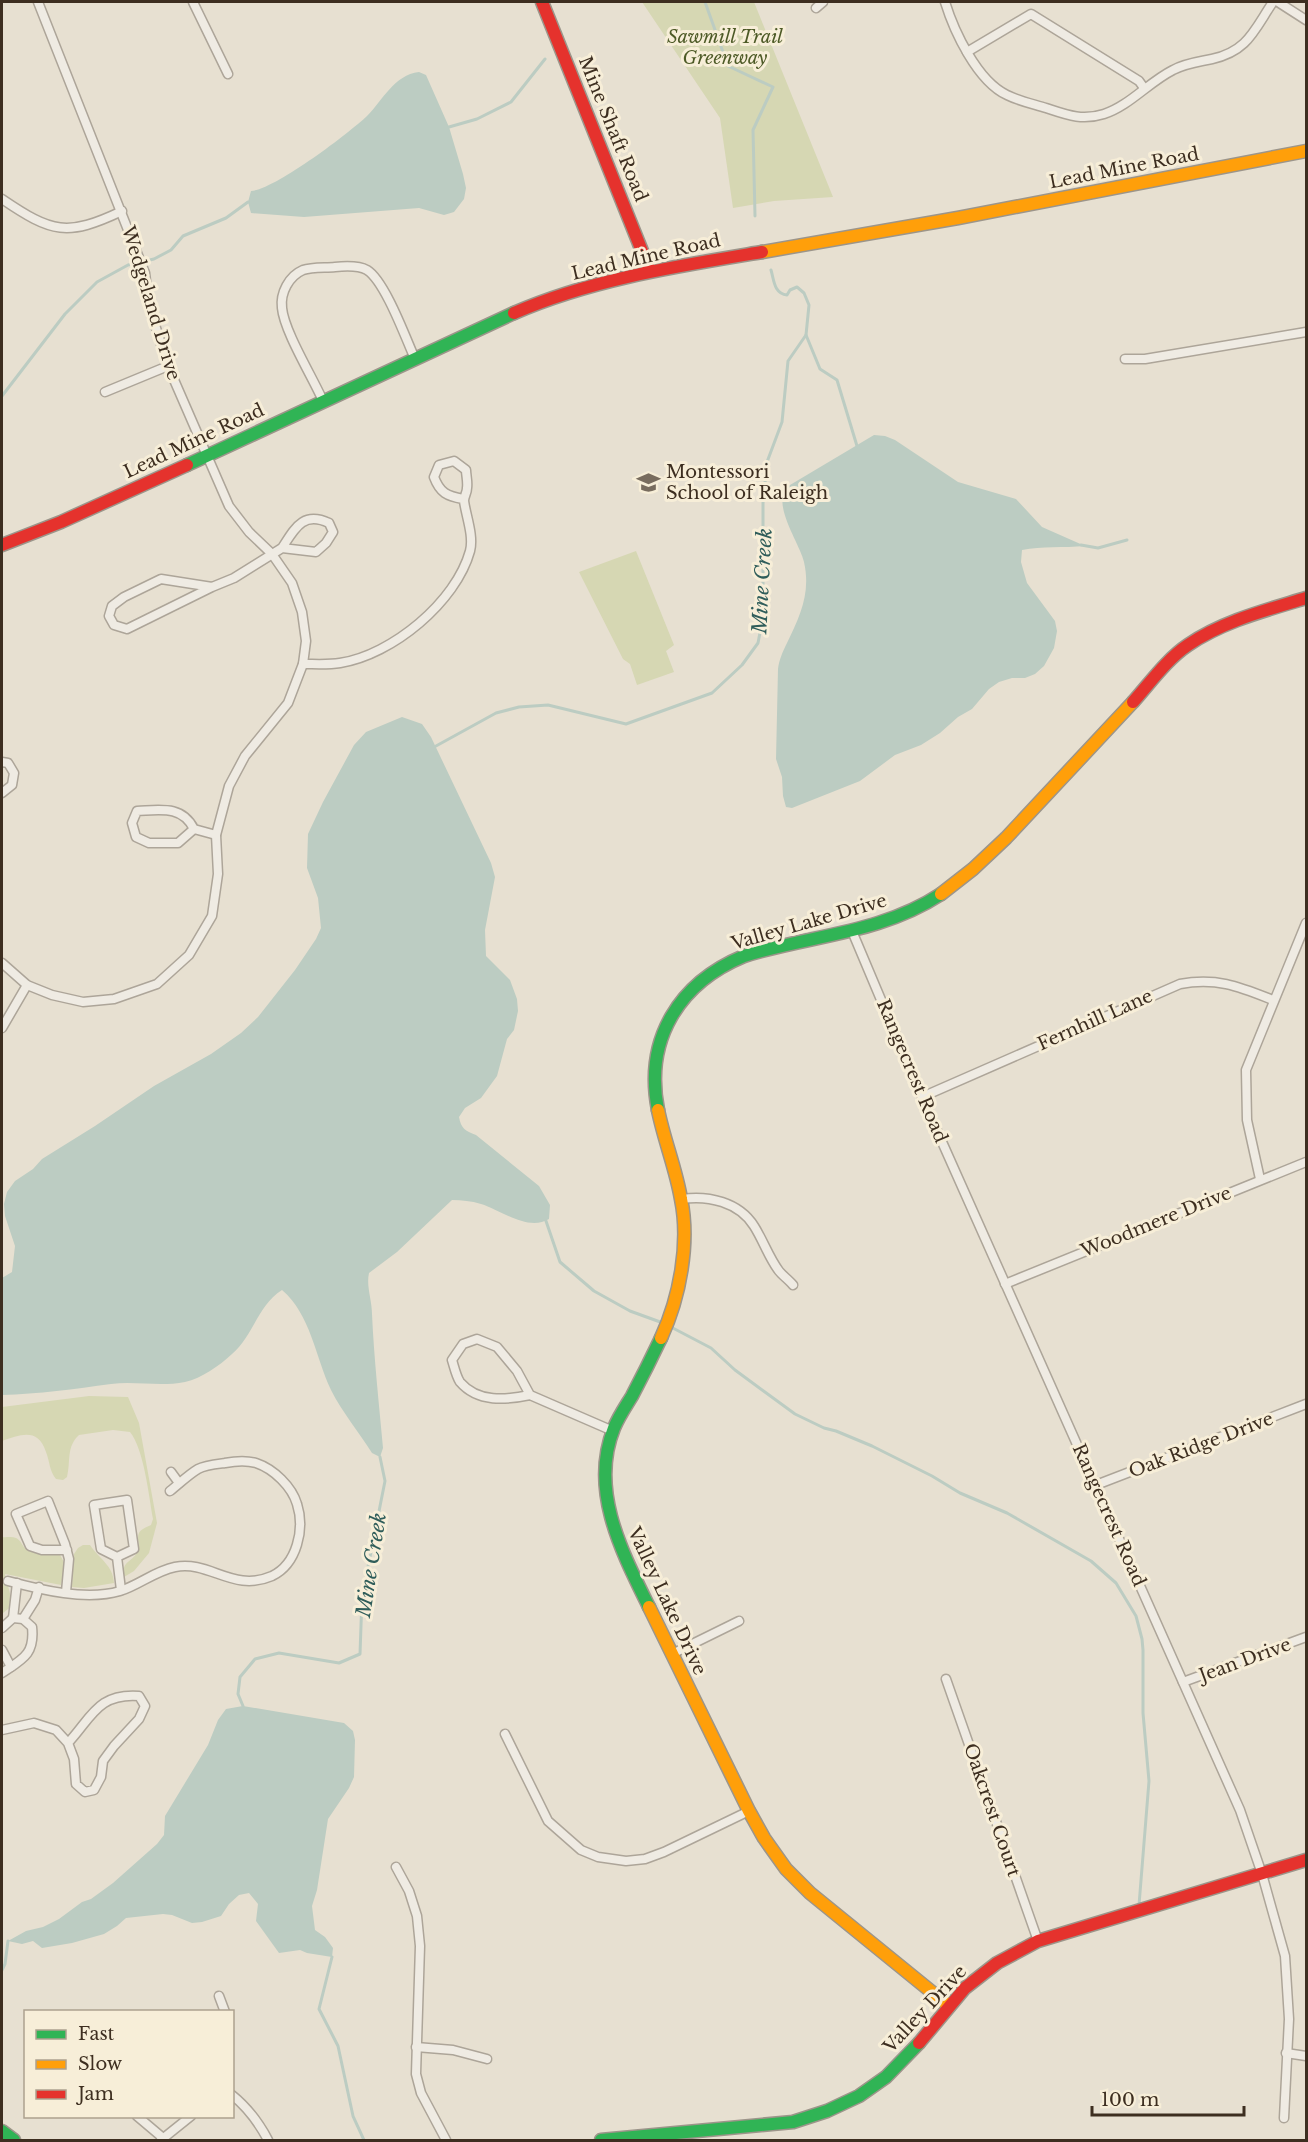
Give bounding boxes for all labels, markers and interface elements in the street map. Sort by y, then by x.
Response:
park label: Sawmill Trail Greenway [667,26,783,69]
street label: Mine Shaft Road [574,53,652,205]
street label: Lead Mine Road [1047,143,1201,193]
street label: Wedgeland Drive [117,222,185,383]
street label: Lead Mine Road [569,229,723,285]
street label: Lead Mine Road [120,399,268,483]
place label: Montessori School of Raleigh [666,461,828,504]
school or university icon: Montessori School of Raleigh [635,469,661,495]
water label: Mine Creek [747,528,777,635]
street label: Valley Lake Drive [728,889,889,955]
street label: Fernhill Lane [1034,985,1156,1055]
street label: Rangecrest Road [872,996,952,1146]
street label: Woodmere Drive [1077,1182,1234,1263]
street label: Oak Ridge Drive [1126,1407,1276,1483]
street label: Rangecrest Road [1068,1440,1150,1590]
water label: Mine Creek [351,1511,391,1620]
street label: Valley Lake Drive [623,1523,711,1678]
street label: Jean Drive [1194,1633,1294,1687]
street label: Oakcrest Court [959,1740,1025,1880]
street label: Valley Drive [878,1961,971,2058]
legend [24,2010,234,2118]
text: Fast [78,2023,115,2045]
text: Slow [78,2053,123,2075]
scale bar [1092,2079,1244,2117]
text: Jam [76,2083,114,2105]
text: 100 m [1101,2089,1159,2111]

